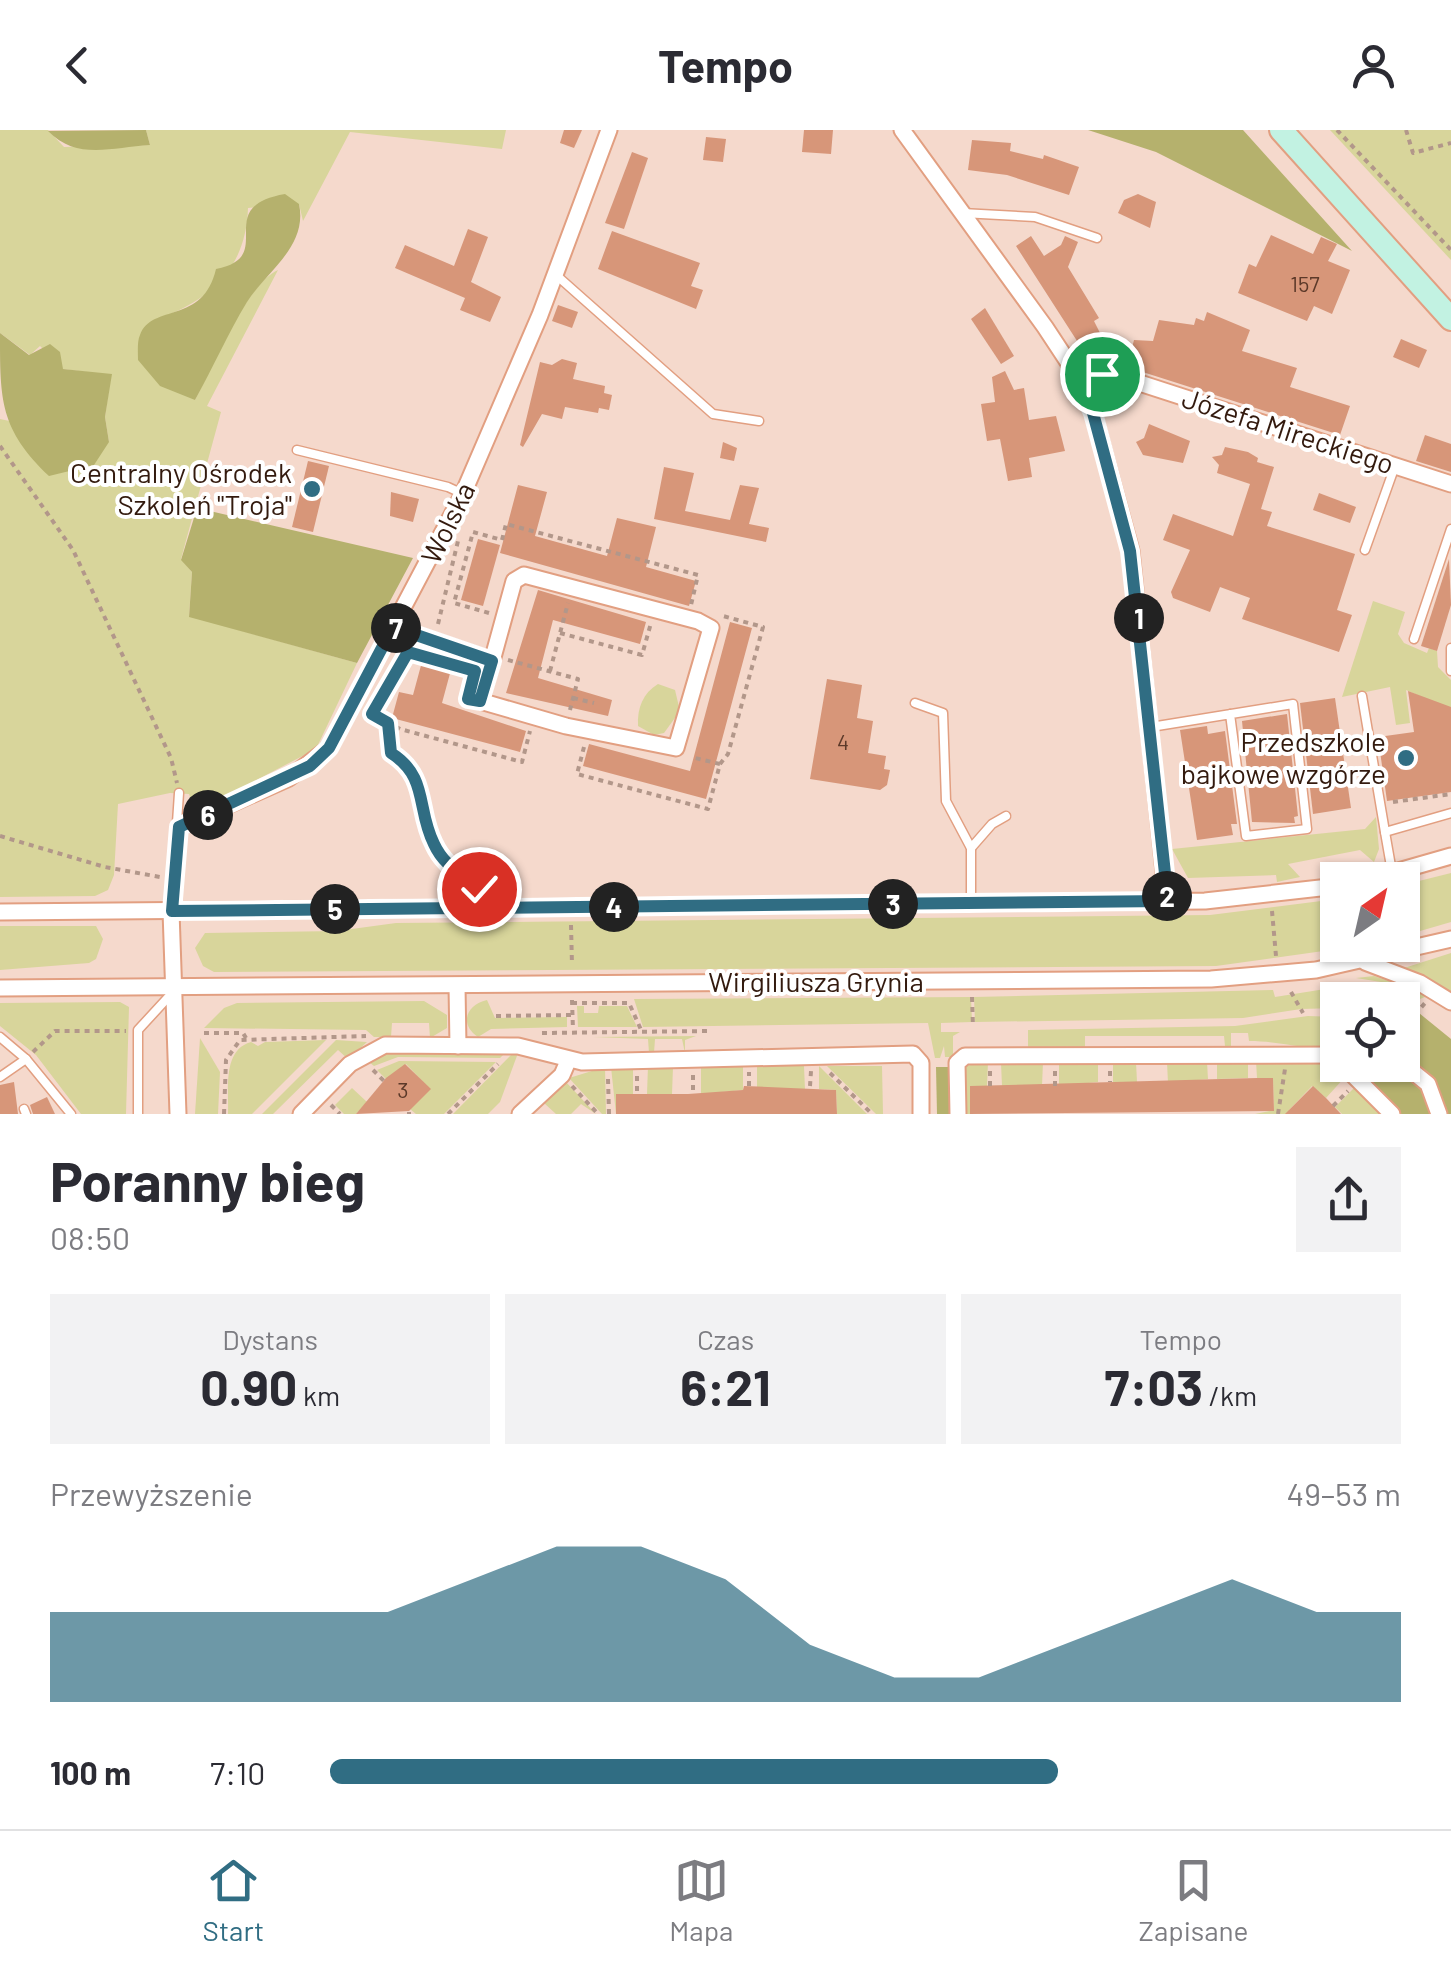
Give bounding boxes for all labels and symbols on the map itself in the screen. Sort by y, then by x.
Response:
house number: 157 [1290,270,1320,296]
pin [1060,332,1145,417]
street label: Józefa Mireckiego [1178,380,1399,480]
place label: Centralny Ośrodek Szkoleń "Troja" [70,455,292,521]
street label: Wolska [413,476,481,569]
marker: Centralny Ośrodek Szkoleń "Troja" [301,478,323,500]
pin: 1 [1114,593,1164,643]
pin: 7 [371,603,421,653]
place label: Przedszkole bajkowe wzgórze [1181,724,1386,790]
house number: 4 [837,728,849,754]
marker: Przedszkole bajkowe wzgórze [1395,747,1417,769]
pin: 6 [183,790,233,840]
pin [437,847,522,932]
north arrow [1320,862,1420,962]
pin: 2 [1142,871,1192,921]
pin: 3 [868,879,918,929]
pin: 4 [589,882,639,932]
pin: 5 [310,884,360,934]
street label: Wirgiliusza Grynia [708,964,924,998]
house number: 3 [397,1076,409,1102]

